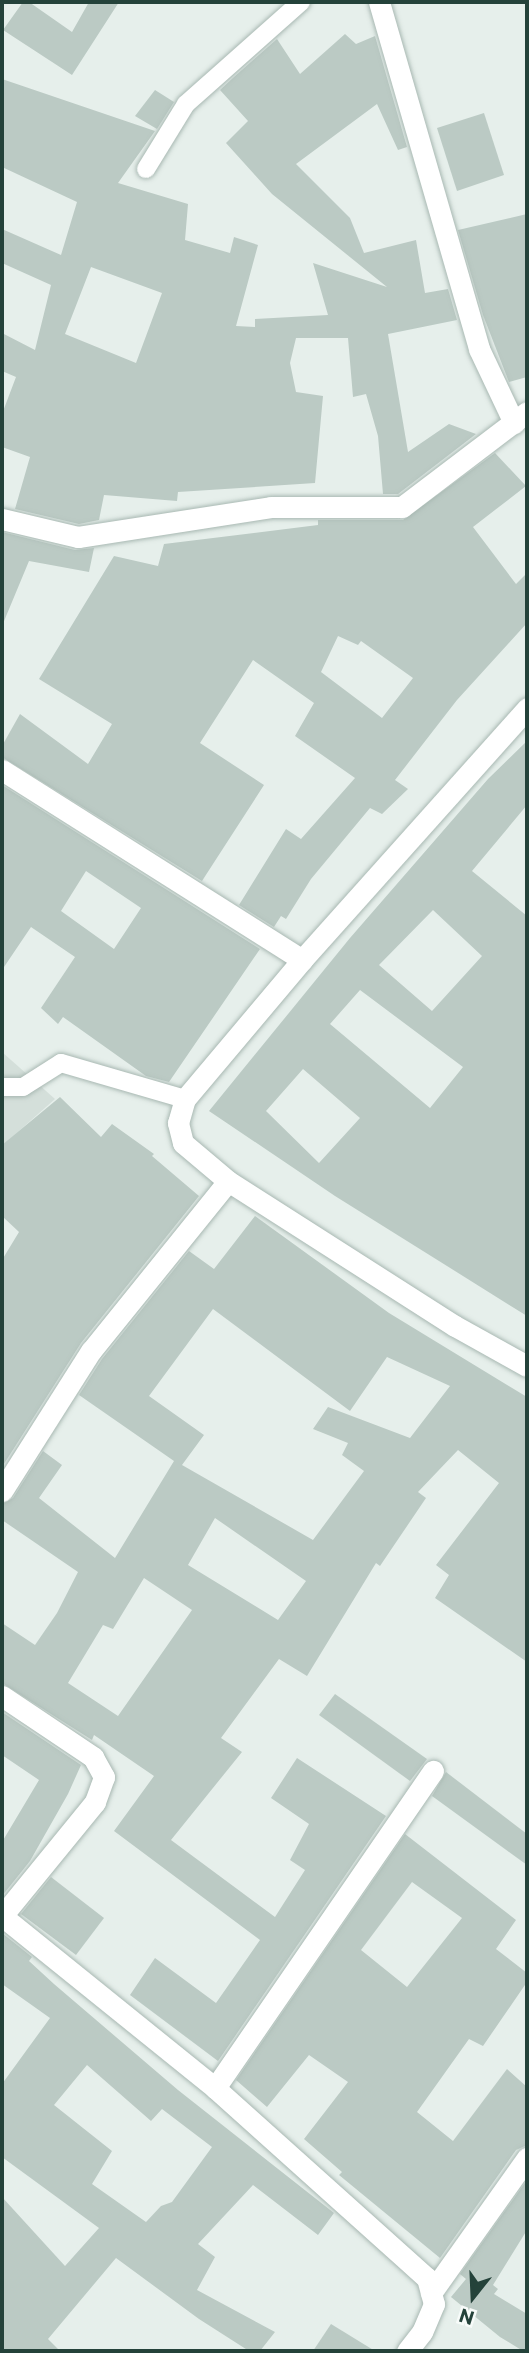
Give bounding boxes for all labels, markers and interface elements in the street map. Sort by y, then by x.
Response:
north arrow [438,2262,508,2332]
text: N [456,2304,477,2331]

